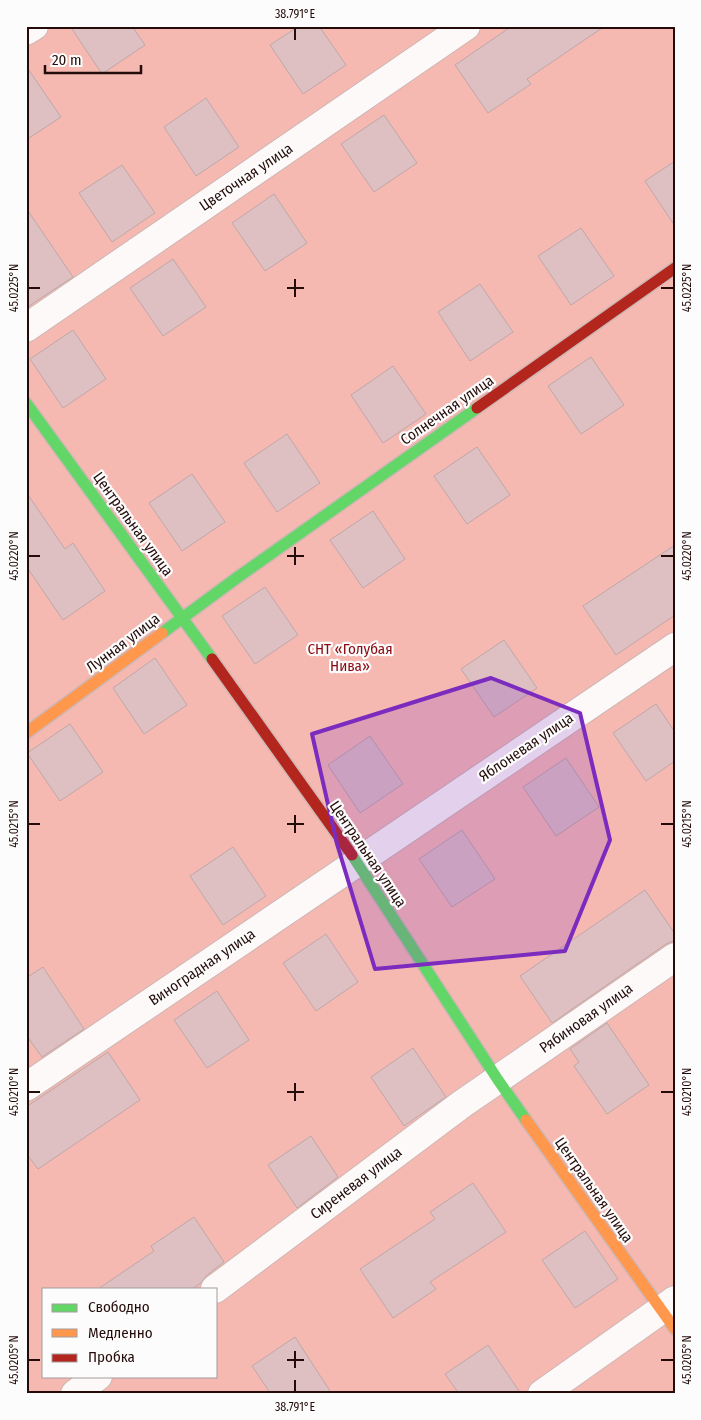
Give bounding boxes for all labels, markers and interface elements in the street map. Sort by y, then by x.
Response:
text: 38.791°E [275,7,315,21]
scale bar [45,42,141,74]
text: 20 m [52,51,82,69]
street label: Цветочная улица [196,139,296,215]
text: 45.0225°N [7,264,21,312]
text: 45.0225°N [680,264,694,312]
street label: Солнечная улица [397,371,497,449]
street label: Центральная улица [89,468,177,580]
text: 45.0220°N [7,531,21,581]
text: 45.0220°N [680,531,694,581]
street label: Лунная улица [83,610,163,676]
park label: СНТ «Голубая Нива» [307,640,393,675]
street label: Яблоневая улица [475,709,577,785]
street label: Центральная улица [326,797,410,911]
text: 45.0215°N [7,800,21,848]
text: 45.0215°N [680,800,694,848]
street label: Виноградная улица [145,925,259,1009]
street label: Рябиновая улица [536,979,636,1057]
text: 45.0210°N [7,1068,21,1116]
text: 45.0210°N [680,1068,694,1116]
street label: Центральная улица [551,1134,637,1246]
street label: Сиреневая улица [307,1143,405,1223]
legend [42,1288,218,1378]
text: Свободно [88,1298,150,1316]
text: Медленно [88,1324,153,1342]
text: 45.0205°N [7,1335,21,1385]
text: 45.0205°N [680,1335,694,1385]
text: Пробка [88,1348,135,1366]
text: 38.791°E [275,1400,315,1414]

